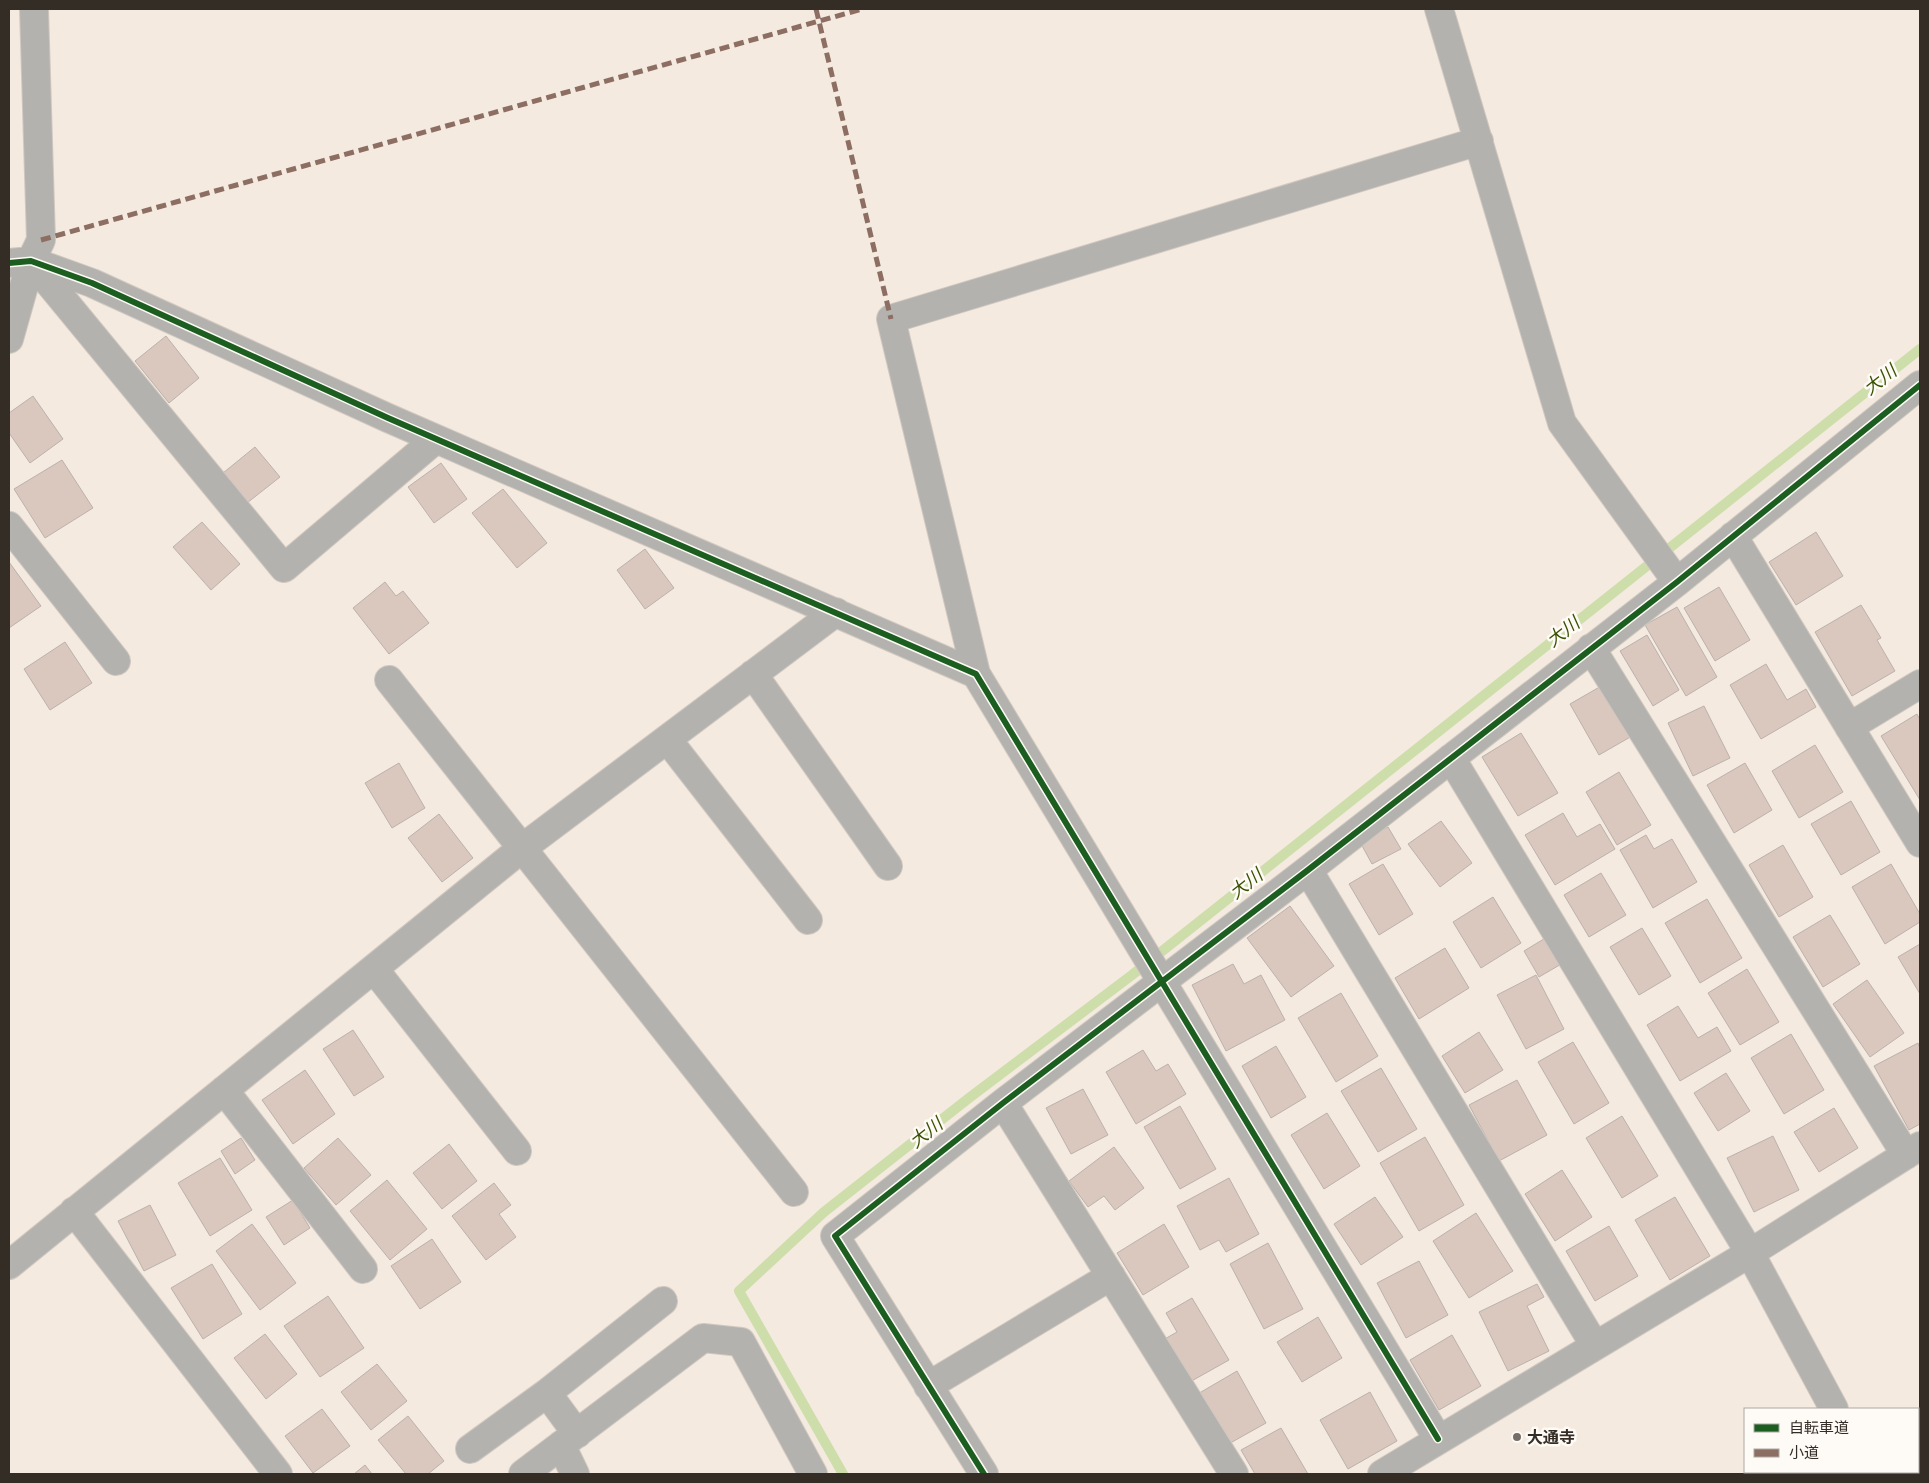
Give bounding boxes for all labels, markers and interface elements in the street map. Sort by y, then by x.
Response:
water label: 大川 [1859,359,1903,400]
water label: 大川 [1542,611,1586,652]
water label: 大川 [1225,863,1269,904]
water label: 大川 [905,1112,949,1153]
legend [1744,1408,1919,1473]
text: 自転車道 [1789,1419,1849,1437]
place label: 大通寺 [1527,1428,1575,1447]
marker: 大通寺 [1511,1431,1523,1443]
text: 小道 [1789,1444,1819,1462]

